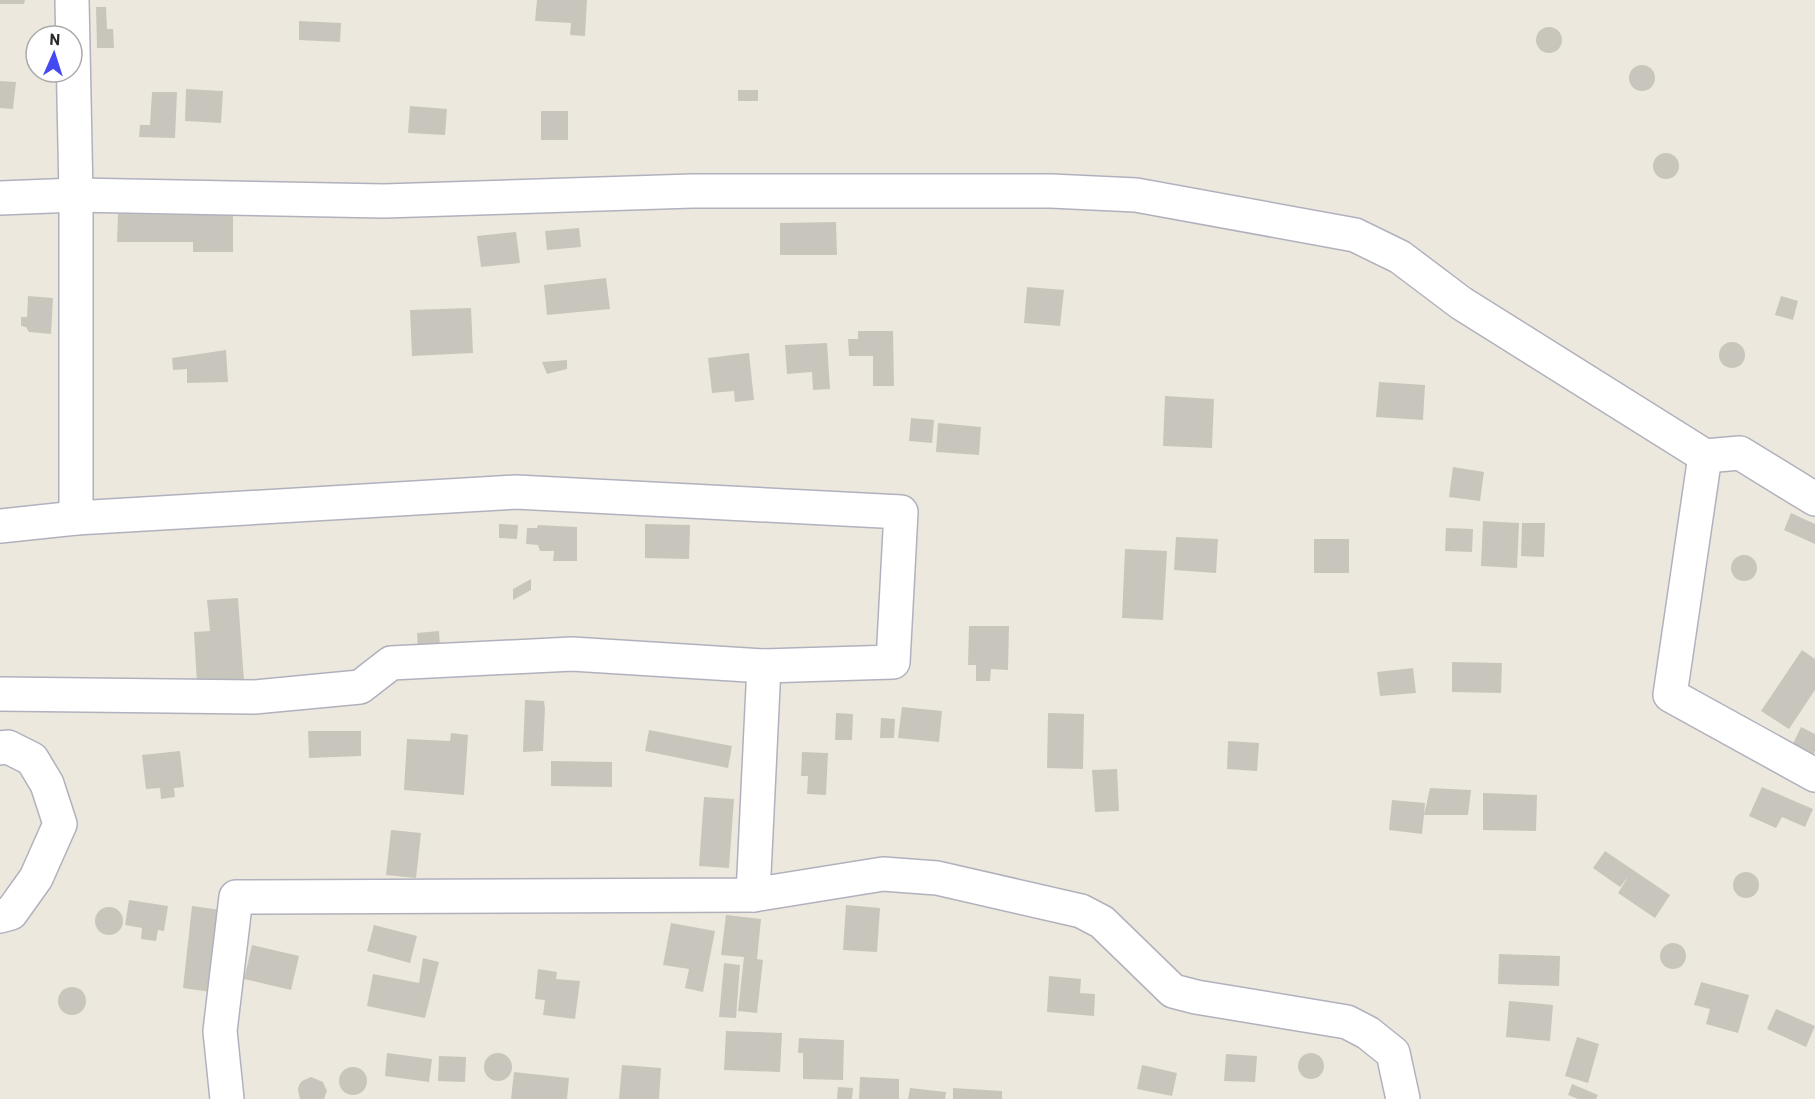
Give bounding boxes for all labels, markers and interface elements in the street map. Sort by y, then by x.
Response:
north arrow [24,24,84,84]
text: N [49,29,61,48]

